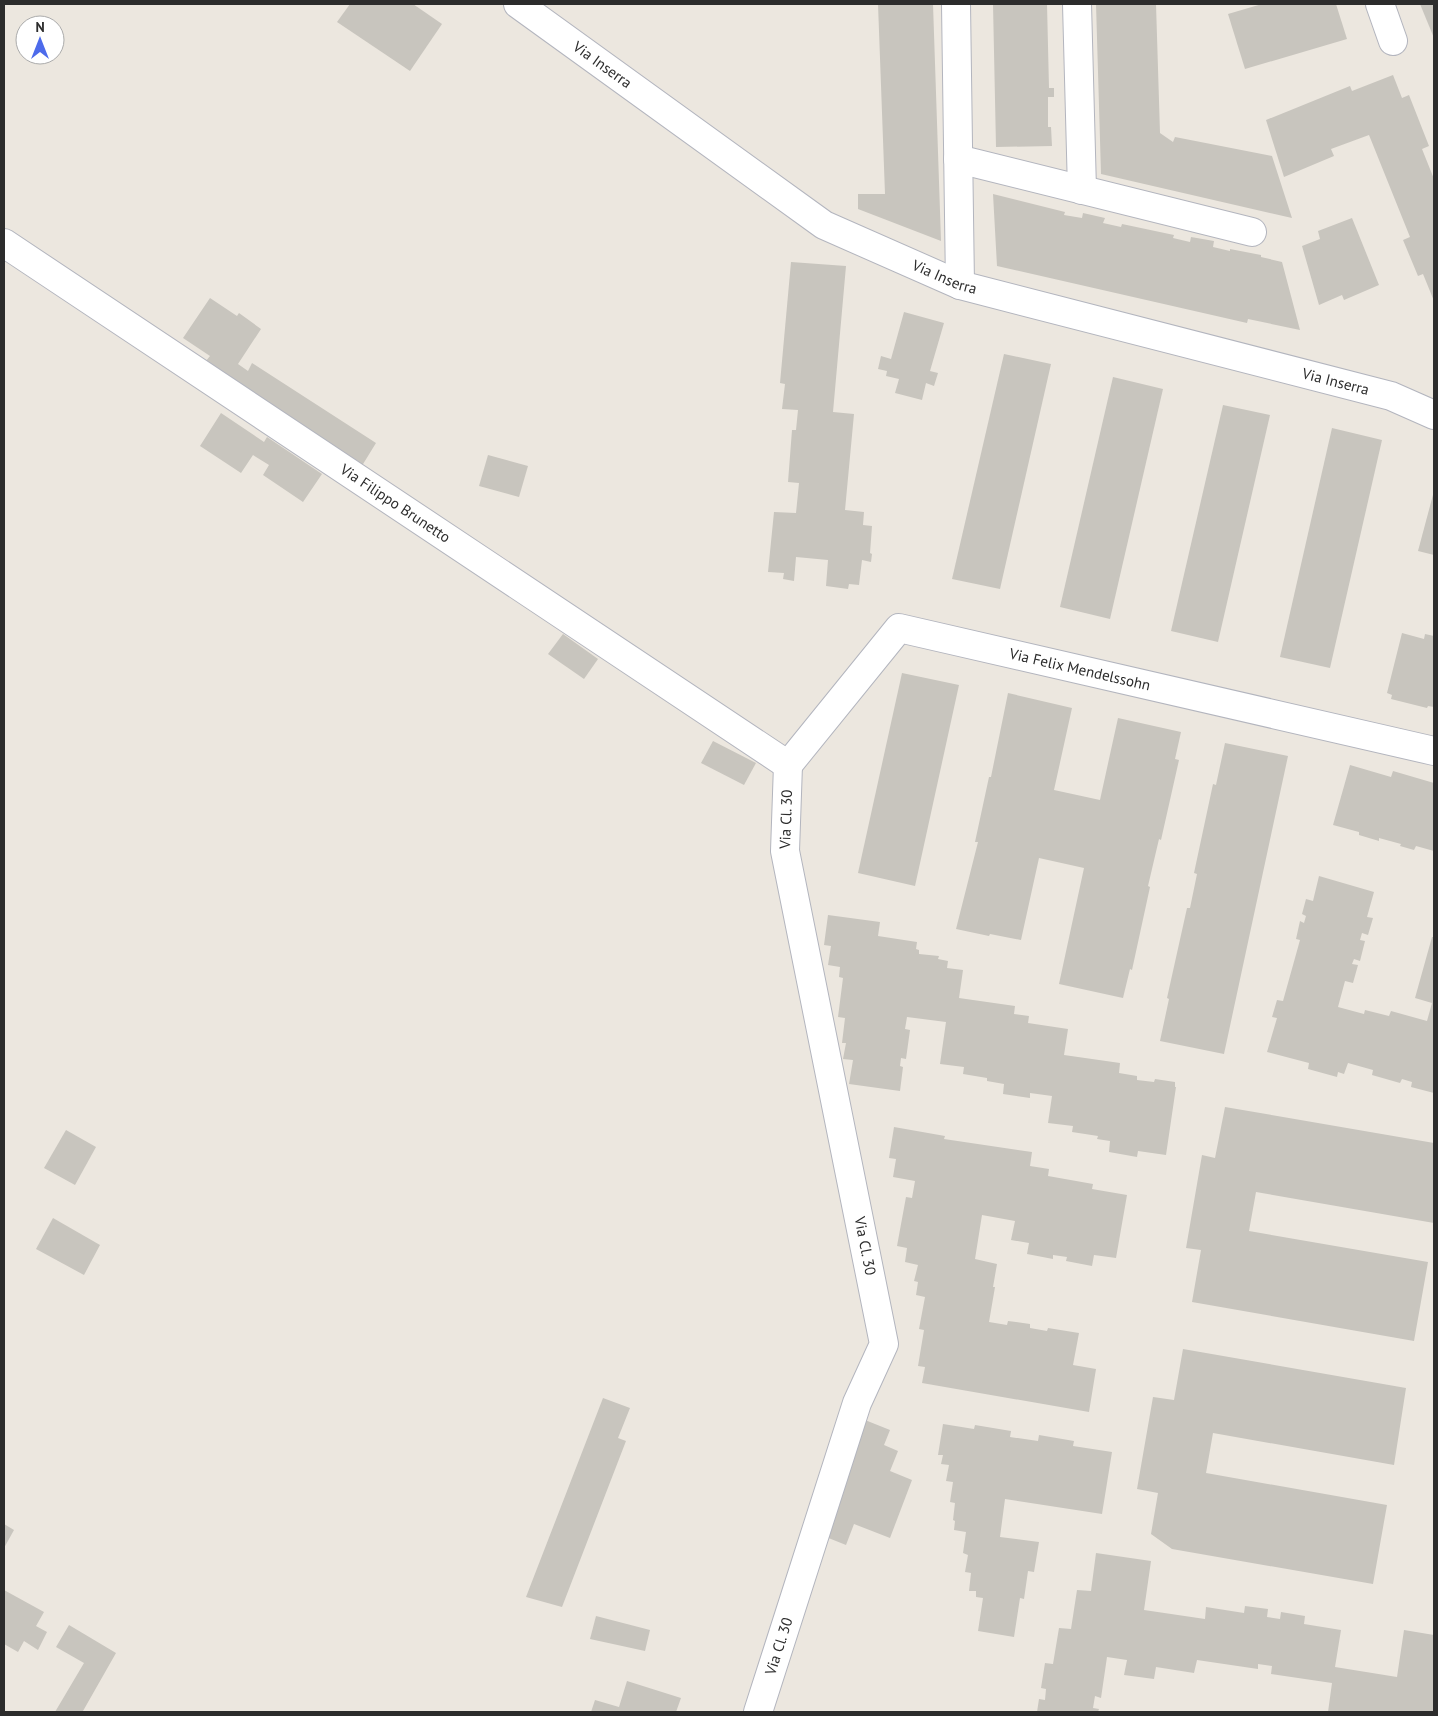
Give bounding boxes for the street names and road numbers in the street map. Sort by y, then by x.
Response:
street label: Via Inserra [569,36,636,92]
street label: Via Inserra [909,255,979,298]
street label: Via Inserra [1299,363,1371,399]
street label: Via Filippo Brunetto [336,459,454,547]
street label: Via Felix Mendelssohn [1007,643,1152,695]
street label: Via Cl. 30 [775,789,796,850]
street label: Via Cl. 30 [850,1214,880,1277]
street label: Via Cl. 30 [760,1615,797,1678]

